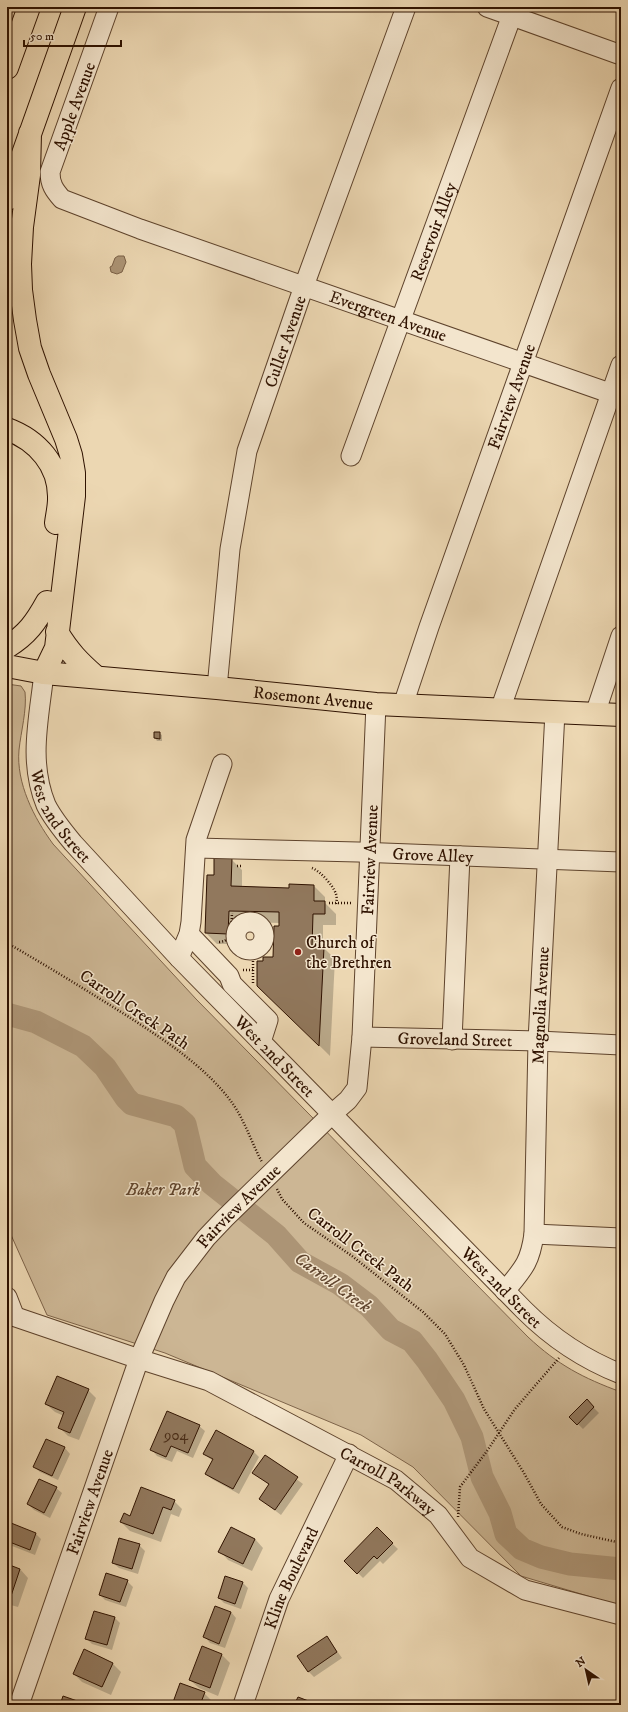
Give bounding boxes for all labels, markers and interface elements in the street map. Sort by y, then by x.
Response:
scale bar [24,22,121,48]
text: 50 m [30,29,54,44]
street label: Apple Avenue [49,59,101,154]
street label: Reservoir Alley [406,178,462,284]
street label: Evergreen Avenue [326,286,449,347]
street label: Culler Avenue [260,293,312,391]
street label: Fairview Avenue [483,341,541,453]
street label: Rosemont Avenue [252,682,374,716]
street label: West 2nd Street [25,767,96,868]
street label: Fairview Avenue [357,804,384,916]
street label: Grove Alley [392,843,475,868]
place label: Church of the Brethren [306,932,392,974]
street label: Magnolia Avenue [528,946,555,1064]
marker: Church of the Brethren [293,947,303,957]
street label: Carroll Creek Path [75,965,194,1055]
street label: West 2nd Street [229,1010,320,1103]
street label: Groveland Street [397,1028,513,1052]
street label: Fairview Avenue [192,1160,286,1253]
park label: Baker Park [125,1179,201,1201]
street label: Carroll Creek Path [304,1202,418,1296]
street label: West 2nd Street [455,1242,547,1334]
water label: Carroll Creek [290,1247,376,1317]
house number: 904 [163,1426,188,1445]
street label: Carroll Parkway [336,1442,441,1521]
street label: Fairview Avenue [62,1446,119,1558]
street label: Kline Boulevard [260,1523,324,1632]
north arrow [566,1650,606,1690]
text: N [573,1654,589,1671]

